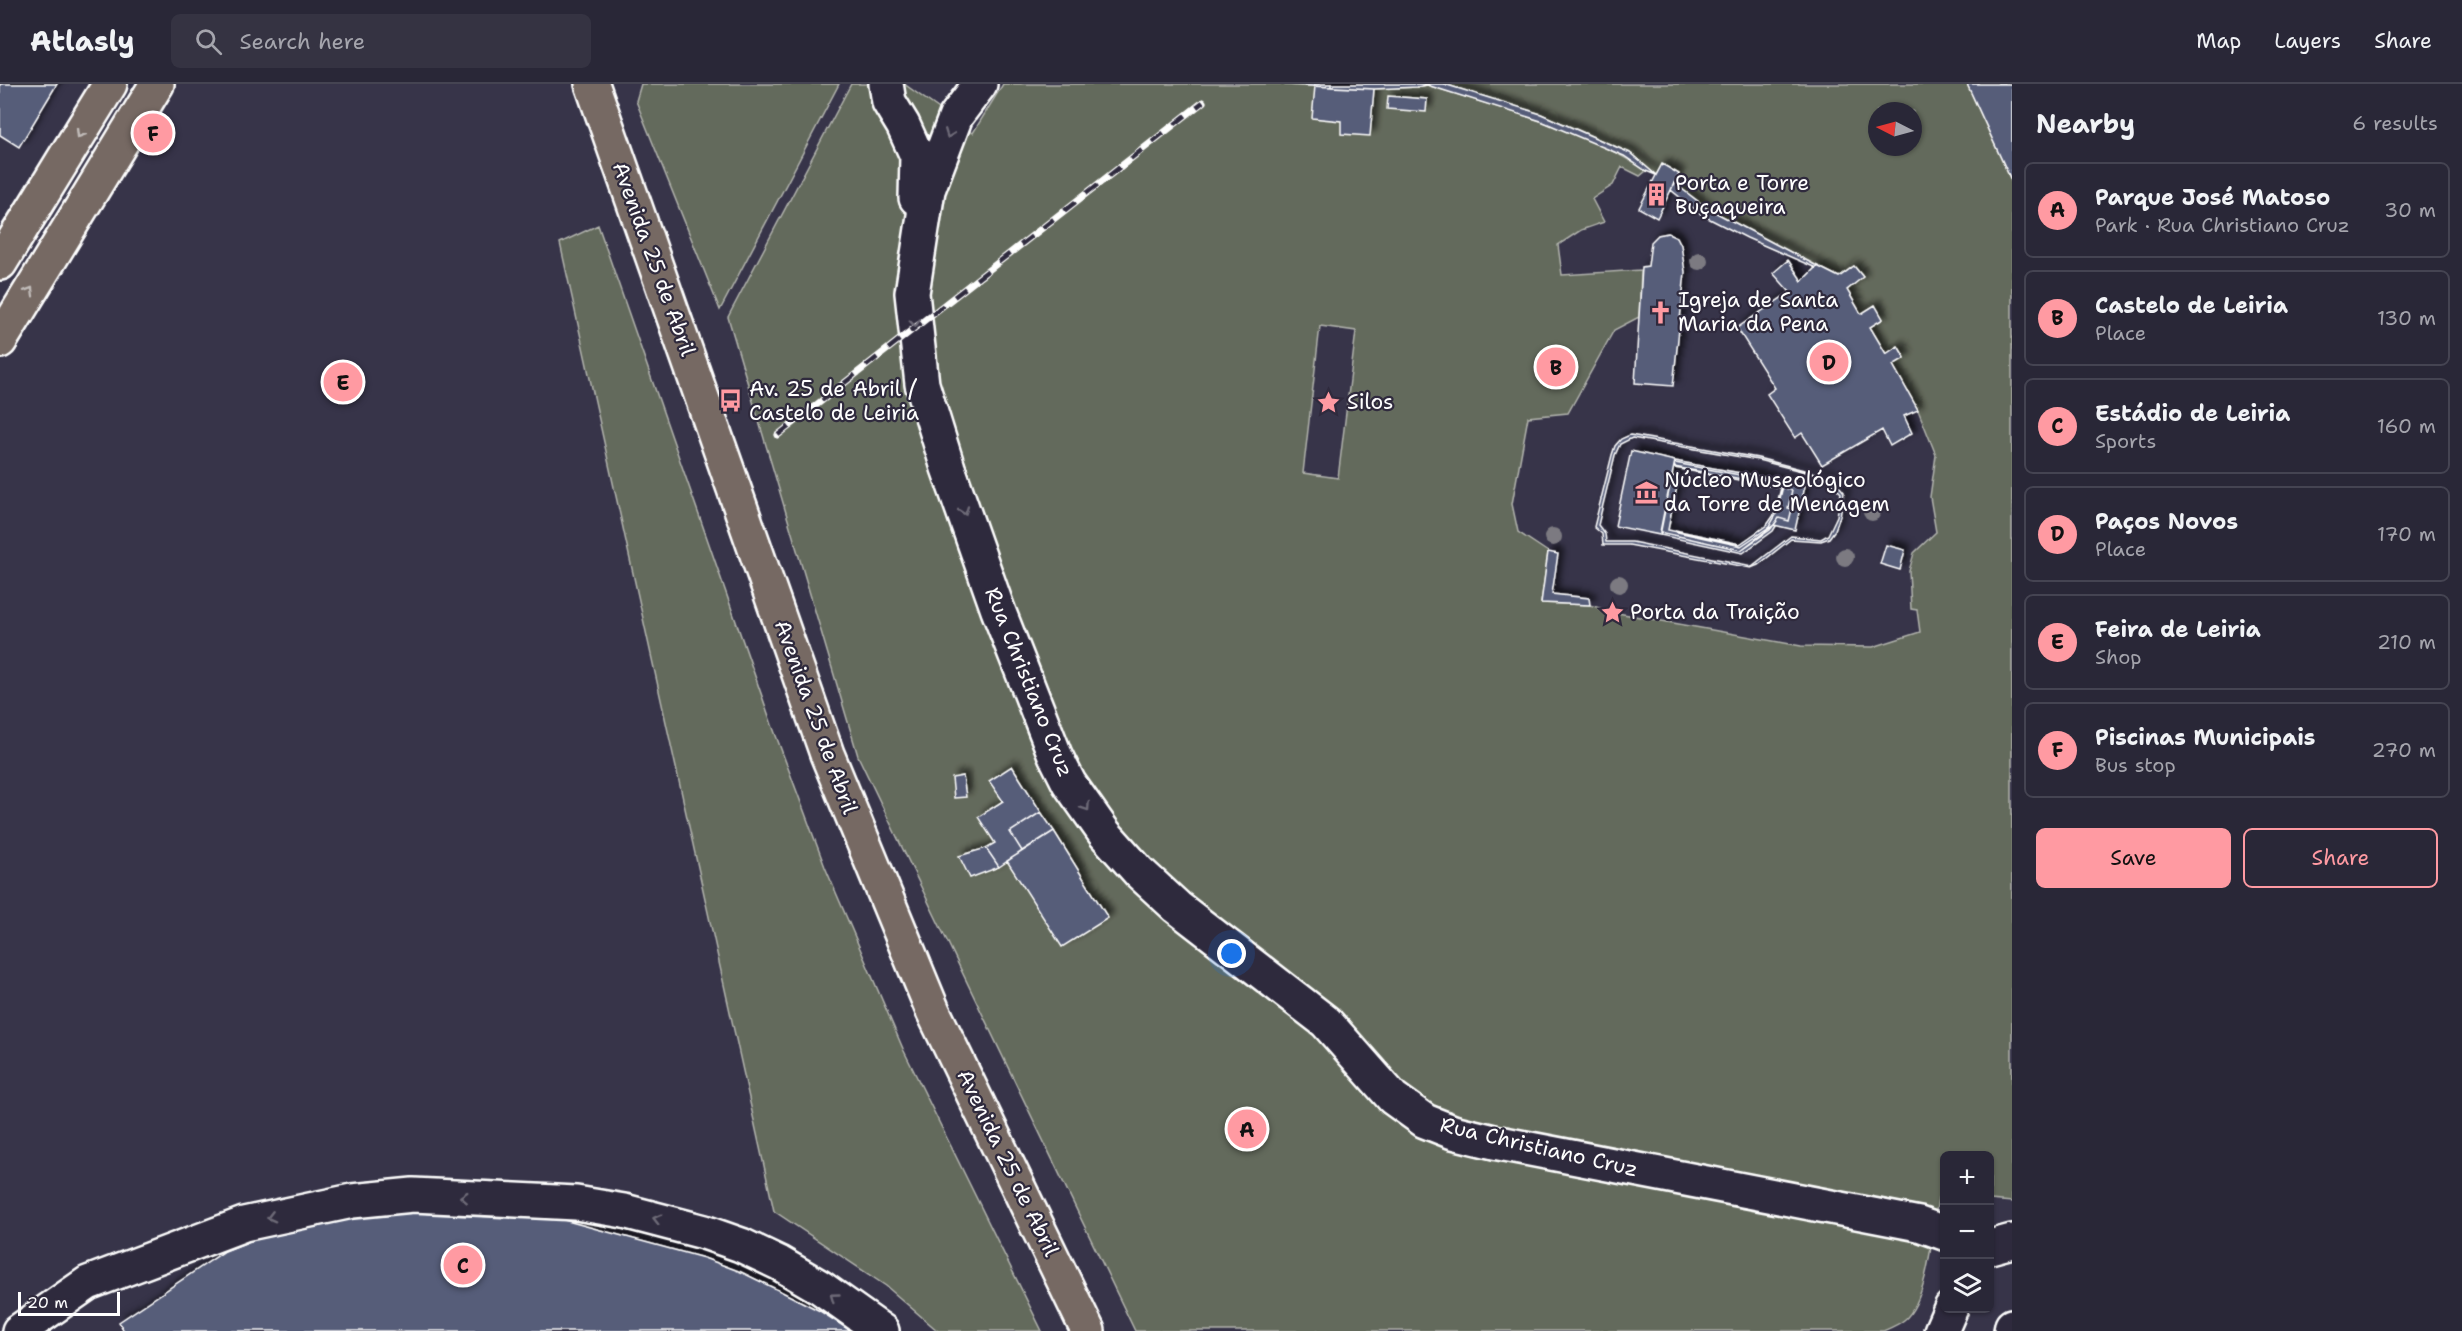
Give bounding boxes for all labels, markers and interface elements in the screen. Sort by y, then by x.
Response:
search box [171,14,591,68]
text: Atlasly [30,22,135,60]
icon: search [192,25,225,58]
text: Search here [240,27,365,56]
text: Map [2196,27,2241,55]
text: Layers [2274,27,2341,55]
text: Share [2374,27,2432,55]
north arrow [1868,102,1922,156]
text: Nearby [2036,106,2135,141]
pin: F [134,110,172,156]
text: 6 results [2352,110,2438,136]
one-way arrow [75,128,87,138]
one-way arrow [944,128,957,138]
street label: Avenida 25 de Abril [606,158,702,361]
place label: Porta e Torre Buçaqueira [1675,169,1809,221]
building icon: Porta e Torre Buçaqueira [1644,182,1670,208]
text: Parque José Matoso [2095,183,2330,212]
text: A [2050,197,2065,223]
text: 30 m [2384,197,2436,223]
text: Park · Rua Christiano Cruz [2095,212,2350,238]
place label: Igreja de Santa Maria da Pena [1678,286,1838,338]
one-way arrow [23,287,35,297]
text: Castelo de Leiria [2095,291,2288,320]
church icon: Igreja de Santa Maria da Pena [1647,299,1673,325]
text: B [2051,305,2064,331]
text: 130 m [2377,305,2436,331]
one-way arrow [909,319,921,328]
text: Place [2095,320,2146,346]
pin: D [1810,340,1848,384]
pin: B [1536,344,1576,390]
pin: E [324,360,362,404]
place label: Av. 25 de Abril / Castelo de Leiria [749,375,919,427]
bus stop icon: Av. 25 de Abril / Castelo de Leiria [718,388,744,414]
place label: Silos [1347,388,1393,416]
place icon: Silos [1316,389,1342,415]
text: Estádio de Leiria [2095,399,2290,428]
text: C [2051,413,2064,439]
text: 160 m [2377,413,2436,439]
text: Sports [2095,428,2156,454]
place label: Núcleo Museológico da Torre de Menagem [1664,466,1890,518]
museum icon: Núcleo Museológico da Torre de Menagem [1633,479,1659,505]
one-way arrow [956,505,969,516]
text: Paços Novos [2095,507,2238,536]
text: D [2050,521,2065,547]
text: 170 m [2377,521,2436,547]
text: Place [2095,536,2146,562]
street label: Rua Christiano Cruz [978,583,1080,781]
place label: Porta da Traição [1630,598,1800,626]
place icon: Porta da Traição [1599,599,1625,625]
text: Feira de Leiria [2095,615,2261,644]
street label: Avenida 25 de Abril [768,616,864,819]
text: E [2051,629,2064,655]
text: 210 m [2377,629,2436,655]
text: Shop [2095,644,2142,670]
text: Piscinas Municipais [2095,723,2315,752]
text: F [2052,737,2063,763]
text: 270 m [2372,737,2436,763]
text: Bus stop [2095,752,2176,778]
one-way arrow [1078,801,1090,811]
button: Save [2036,828,2231,888]
button: Share [2243,828,2438,888]
your location [1217,939,1246,968]
street label: Avenida 25 de Abril [951,1065,1066,1262]
pin: A [1228,1106,1266,1152]
street label: Rua Christiano Cruz [1437,1111,1641,1183]
map controls [1940,1151,1994,1313]
button: + [1940,1151,1994,1205]
one-way arrow [459,1191,468,1203]
button: − [1940,1205,1994,1259]
one-way arrow [266,1210,276,1223]
one-way arrow [652,1214,662,1227]
pin: C [444,1242,482,1288]
button: layers [1940,1259,1994,1313]
scale bar [18,1289,120,1316]
text: 20 m [27,1292,68,1313]
one-way arrow [830,1293,841,1304]

